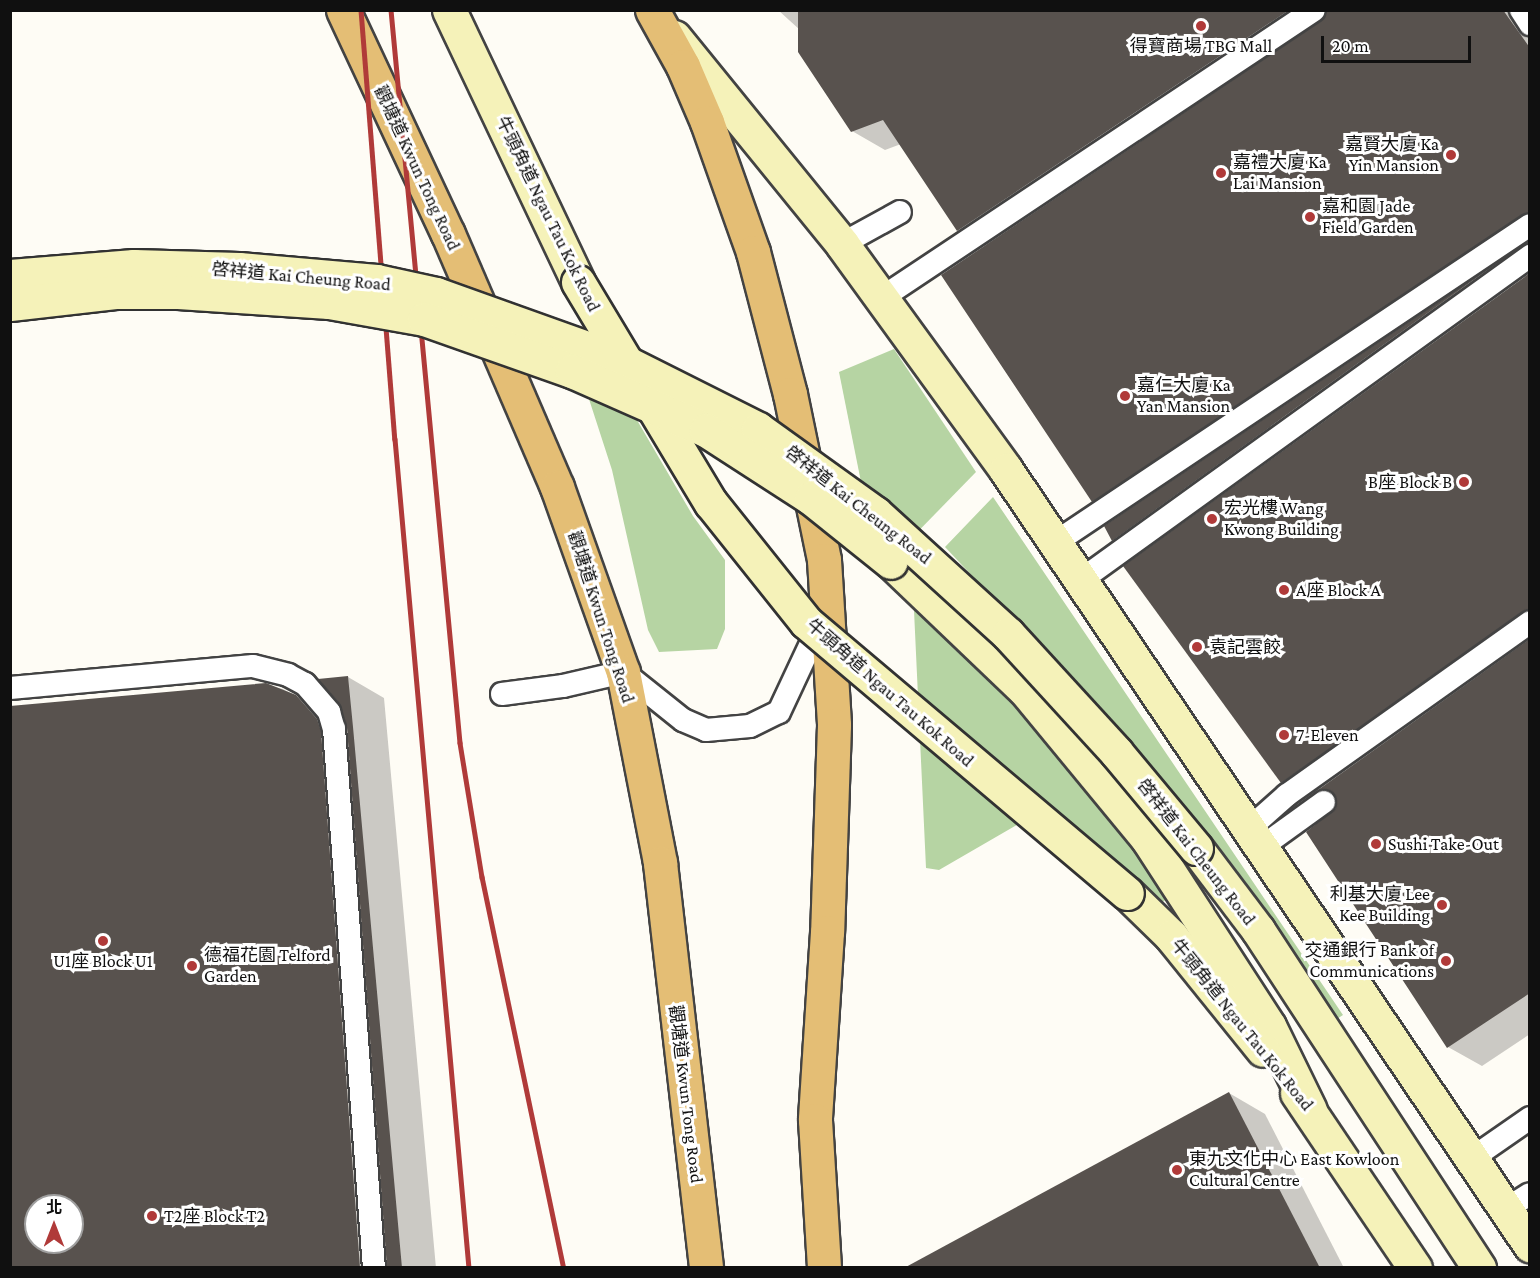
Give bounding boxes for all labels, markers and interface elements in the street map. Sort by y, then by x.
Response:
marker: 得寶商場 TBG Mall [1194,19,1208,33]
scale bar [1324,24,1474,62]
place label: 得寶商場 TBG Mall [1130,35,1272,57]
text: 20 m [1332,36,1369,56]
street label: 觀塘道 Kwun Tong Road [369,82,465,254]
street label: 牛頭角道 Ngau Tau Kok Road [491,113,605,315]
place label: 嘉賢大廈 Ka Yin Mansion [1345,134,1439,176]
marker: 嘉賢大廈 Ka Yin Mansion [1444,148,1458,162]
place label: 嘉禮大廈 Ka Lai Mansion [1233,152,1327,195]
marker: 嘉禮大廈 Ka Lai Mansion [1214,166,1228,180]
place label: 嘉和園 Jade Field Garden [1322,196,1414,238]
marker: 嘉和園 Jade Field Garden [1303,210,1317,224]
street label: 啓祥道 Kai Cheung Road [210,258,392,296]
place label: 嘉仁大廈 Ka Yan Mansion [1137,375,1231,418]
marker: 嘉仁大廈 Ka Yan Mansion [1118,389,1132,403]
street label: 啓祥道 Kai Cheung Road [780,441,936,569]
place label: B座 Block B [1368,471,1452,493]
marker: B座 Block B [1457,475,1471,489]
place label: 宏光樓 Wang Kwong Building [1224,498,1339,540]
marker: 宏光樓 Wang Kwong Building [1205,512,1219,526]
street label: 觀塘道 Kwun Tong Road [563,528,639,706]
place label: A座 Block A [1296,579,1381,601]
marker: A座 Block A [1277,583,1291,597]
street label: 牛頭角道 Ngau Tau Kok Road [802,614,978,772]
place label: 袁記雲餃 [1209,636,1281,658]
marker: 袁記雲餃 [1190,640,1204,654]
place label: 7-Eleven [1296,724,1359,746]
marker: 7-Eleven [1277,728,1291,742]
street label: 啓祥道 Kai Cheung Road [1132,774,1260,930]
place label: Sushi Take-Out [1388,833,1499,855]
marker: Sushi Take-Out [1369,837,1383,851]
place label: 利基大廈 Lee Kee Building [1330,884,1430,926]
marker: 利基大廈 Lee Kee Building [1435,898,1449,912]
marker: U1座 Block U1 [96,934,110,948]
street label: 牛頭角道 Ngau Tau Kok Road [1166,935,1318,1115]
place label: 交通銀行 Bank of Communications [1305,940,1434,982]
place label: 德福花園 Telford Garden [204,945,331,988]
place label: U1座 Block U1 [53,950,153,972]
marker: 交通銀行 Bank of Communications [1439,954,1453,968]
marker: 德福花園 Telford Garden [185,959,199,973]
street label: 觀塘道 Kwun Tong Road [664,1004,708,1184]
place label: 東九文化中心 East Kowloon Cultural Centre [1189,1149,1399,1192]
marker: 東九文化中心 East Kowloon Cultural Centre [1170,1163,1184,1177]
north arrow [24,1194,84,1254]
text: 北 [46,1199,62,1216]
place label: T2座 Block T2 [164,1205,265,1227]
marker: T2座 Block T2 [145,1209,159,1223]

